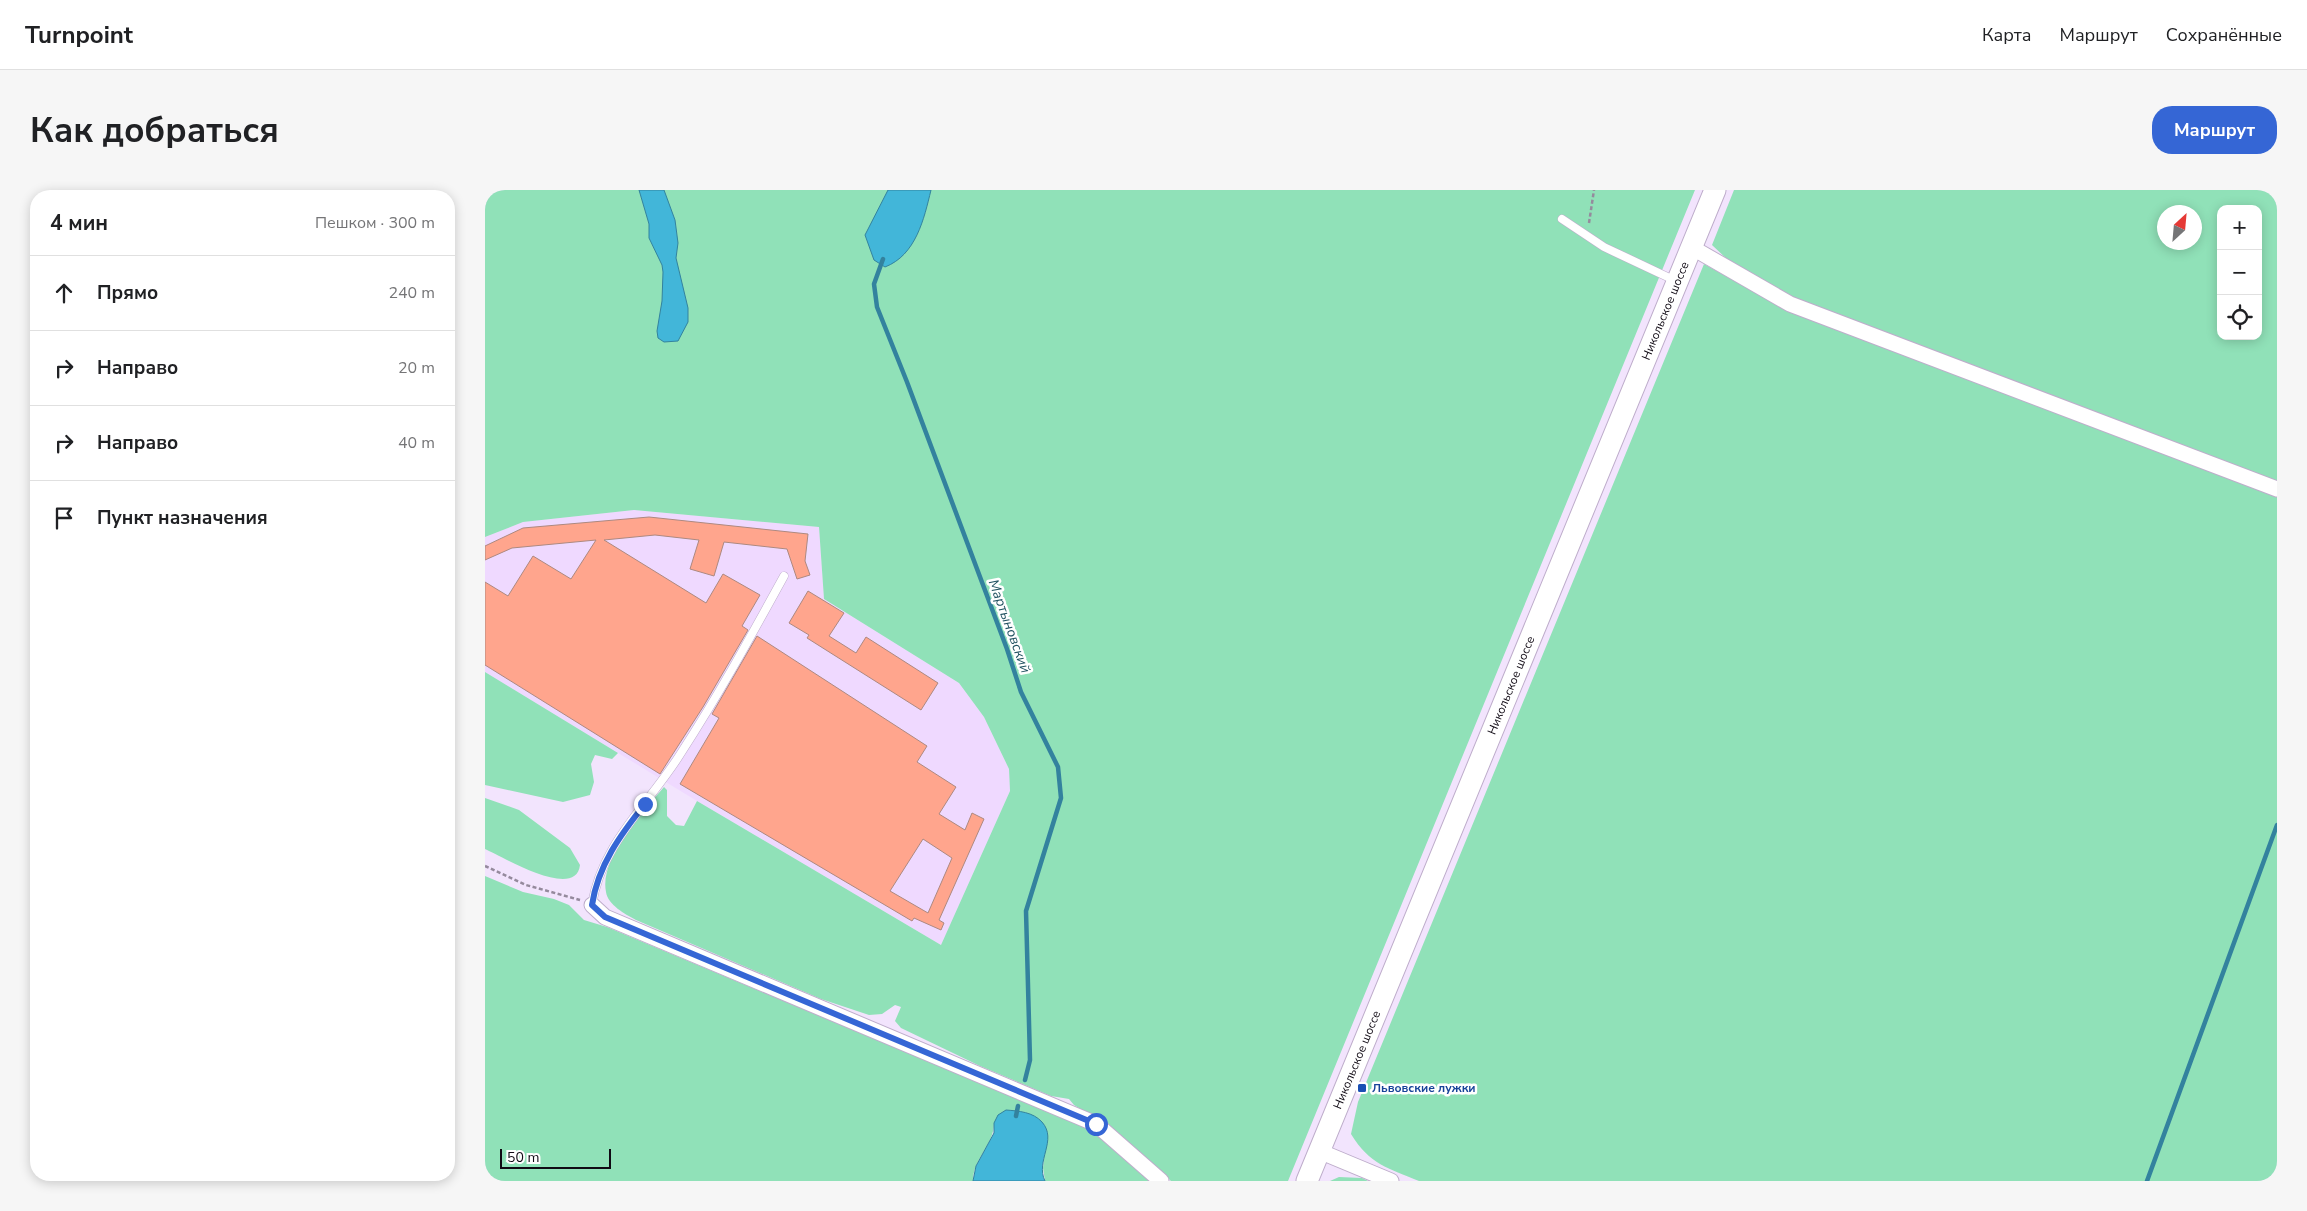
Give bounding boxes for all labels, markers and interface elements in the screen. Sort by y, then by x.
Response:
text: Turnpoint [25,19,133,51]
text: Карта [1982,23,2032,47]
text: Маршрут [2060,23,2138,47]
text: Сохранённые [2166,23,2282,47]
button: Маршрут [2152,106,2277,154]
text: Как добраться [30,107,279,154]
north arrow [2157,205,2202,250]
map controls [2217,205,2262,340]
button: + [2217,205,2262,250]
text: 4 мин [50,209,108,237]
text: Пешком · 300 m [315,212,435,234]
button: − [2217,250,2262,295]
street label: Никольское шоссе [1638,259,1693,363]
icon: ahead [50,279,78,307]
text: Прямо [97,280,158,306]
text: 240 m [388,282,435,304]
button: locate [2217,295,2262,340]
icon: right [50,354,78,382]
text: Направо [97,355,178,381]
text: 20 m [398,357,435,379]
icon: right [50,429,78,457]
text: Направо [97,430,178,456]
text: 40 m [398,432,435,454]
icon: arrive [50,504,78,532]
text: Пункт назначения [97,505,268,531]
water label: Мартыновский [984,577,1035,676]
street label: Никольское шоссе [1484,634,1538,737]
route end [634,793,657,816]
street label: Никольское шоссе [1329,1008,1384,1112]
place label: Львовские лужки [1372,1080,1476,1096]
marker: Львовские лужки [1356,1082,1368,1094]
route start [1085,1113,1108,1136]
scale bar [500,1146,611,1169]
text: 50 m [507,1148,539,1167]

